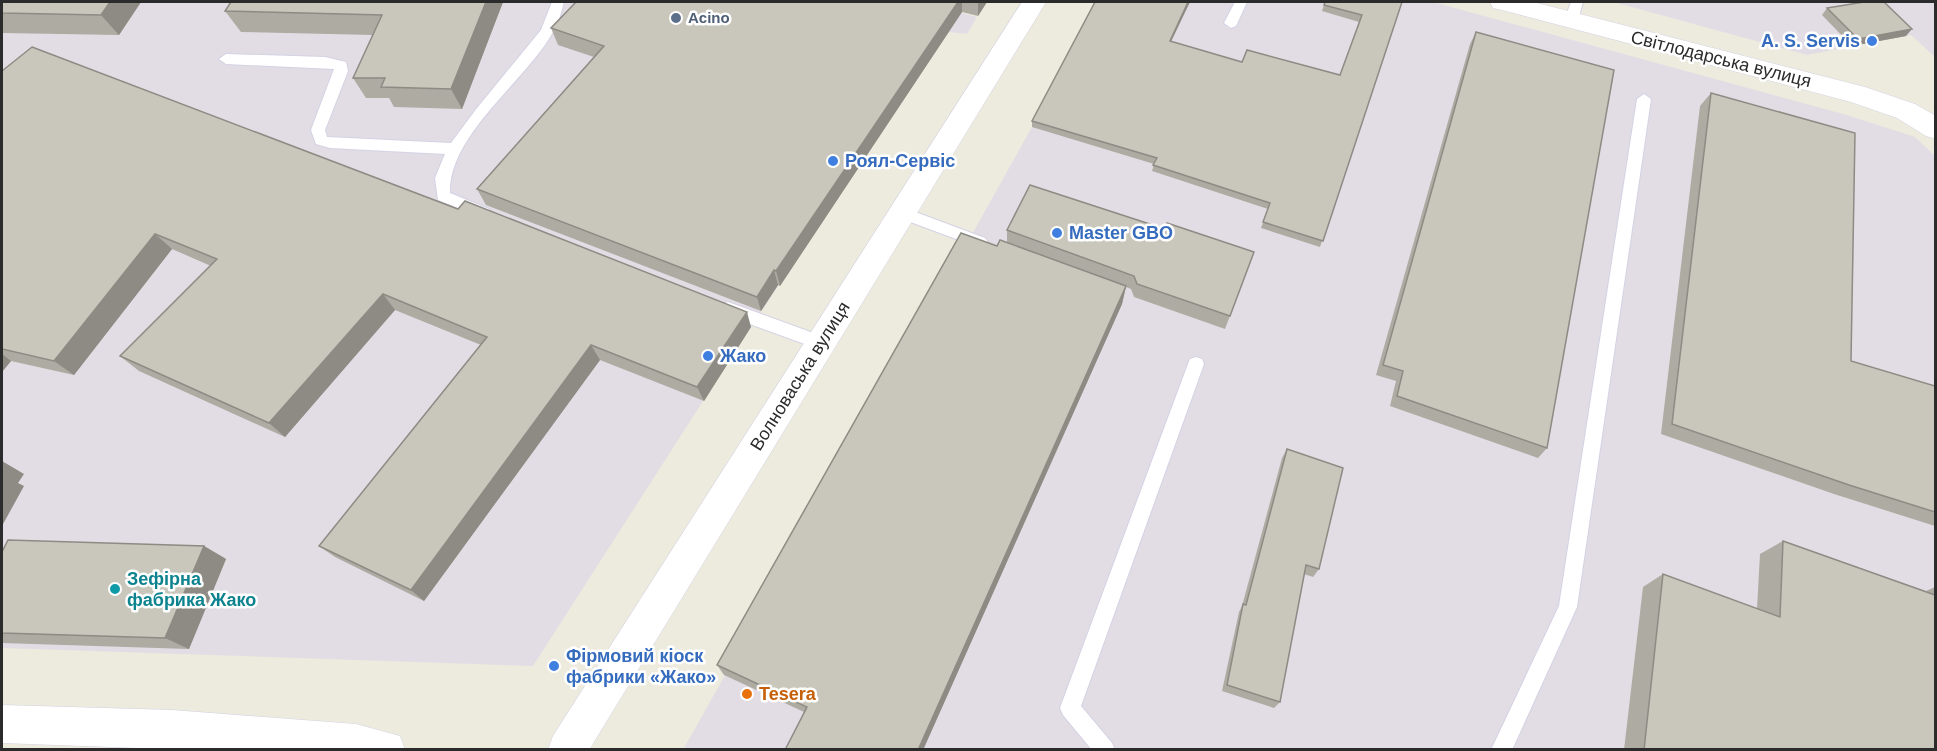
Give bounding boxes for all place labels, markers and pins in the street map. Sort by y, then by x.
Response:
place label: Acino [688,9,730,26]
marker: Acino [669,11,683,25]
place label: A. S. Servis [1761,31,1860,51]
marker: A. S. Servis [1865,34,1879,48]
place label: Роял-Сервіс [845,151,955,171]
marker: Роял-Сервіс [826,154,840,168]
place label: Master GBO [1069,223,1173,243]
marker: Master GBO [1050,226,1064,240]
place label: Жако [719,346,766,366]
marker: Жако [701,349,715,363]
place label: Зефірна фабрика Жако [127,569,256,610]
marker: Зефірна фабрика Жако [108,582,122,596]
place label: Фірмовий кіоск фабрики «Жако» [566,646,716,687]
marker: Фірмовий кіоск фабрики «Жако» [547,659,561,673]
place label: Tesera [759,684,817,704]
marker: Tesera [740,687,754,701]

